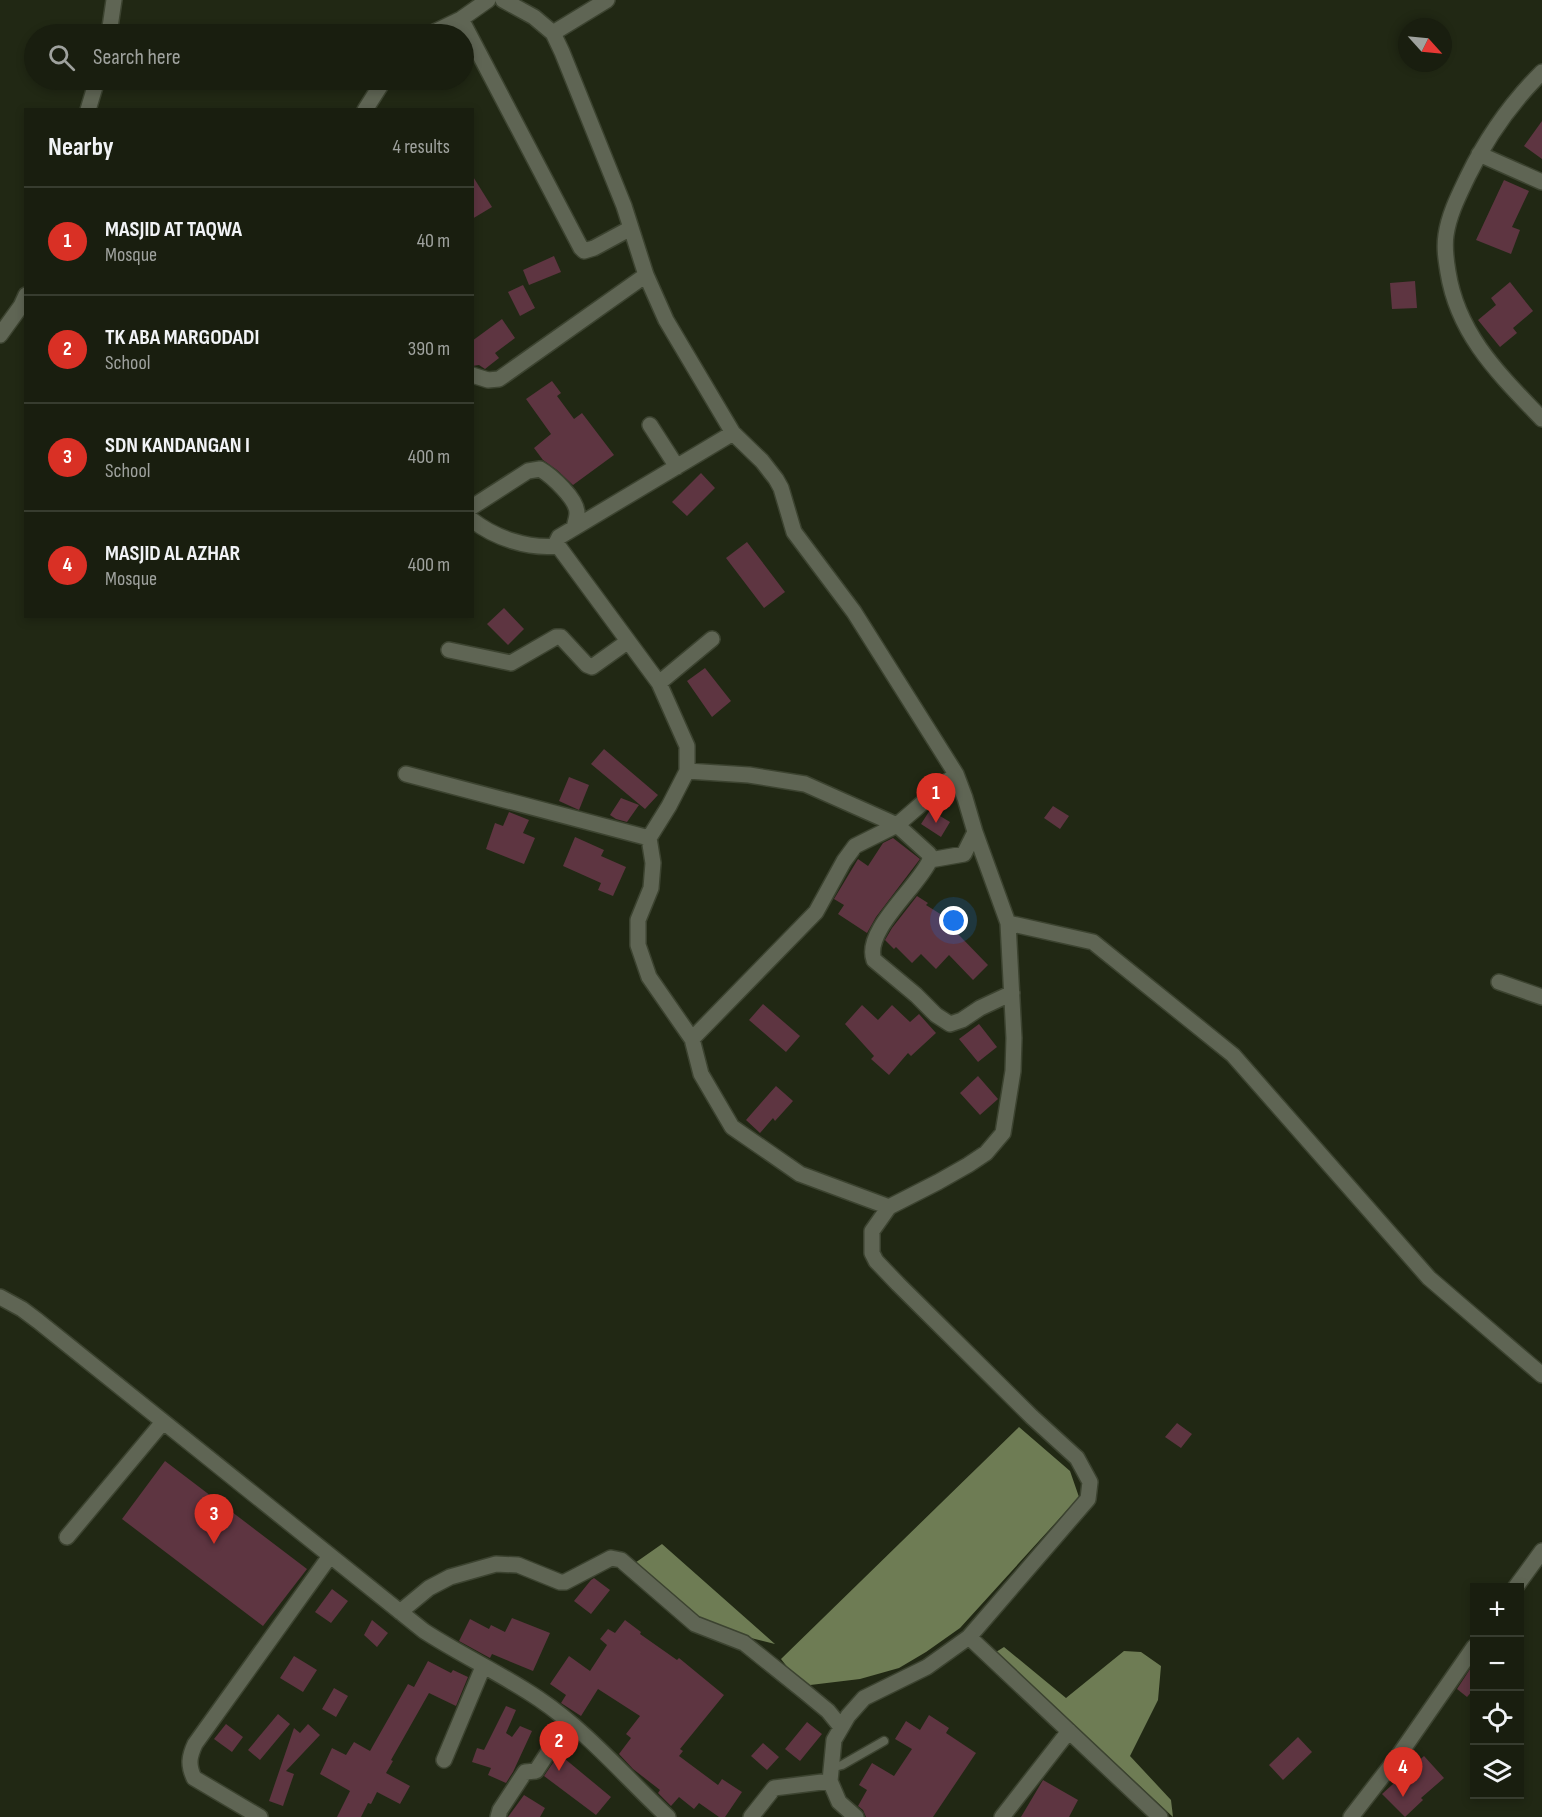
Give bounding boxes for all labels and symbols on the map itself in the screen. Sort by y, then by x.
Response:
north arrow [1398,18,1452,72]
pin: 1 [916,774,956,823]
your location [939,906,968,935]
pin: 3 [194,1494,234,1544]
pin: 2 [540,1722,578,1771]
pin: 4 [1384,1748,1422,1797]

